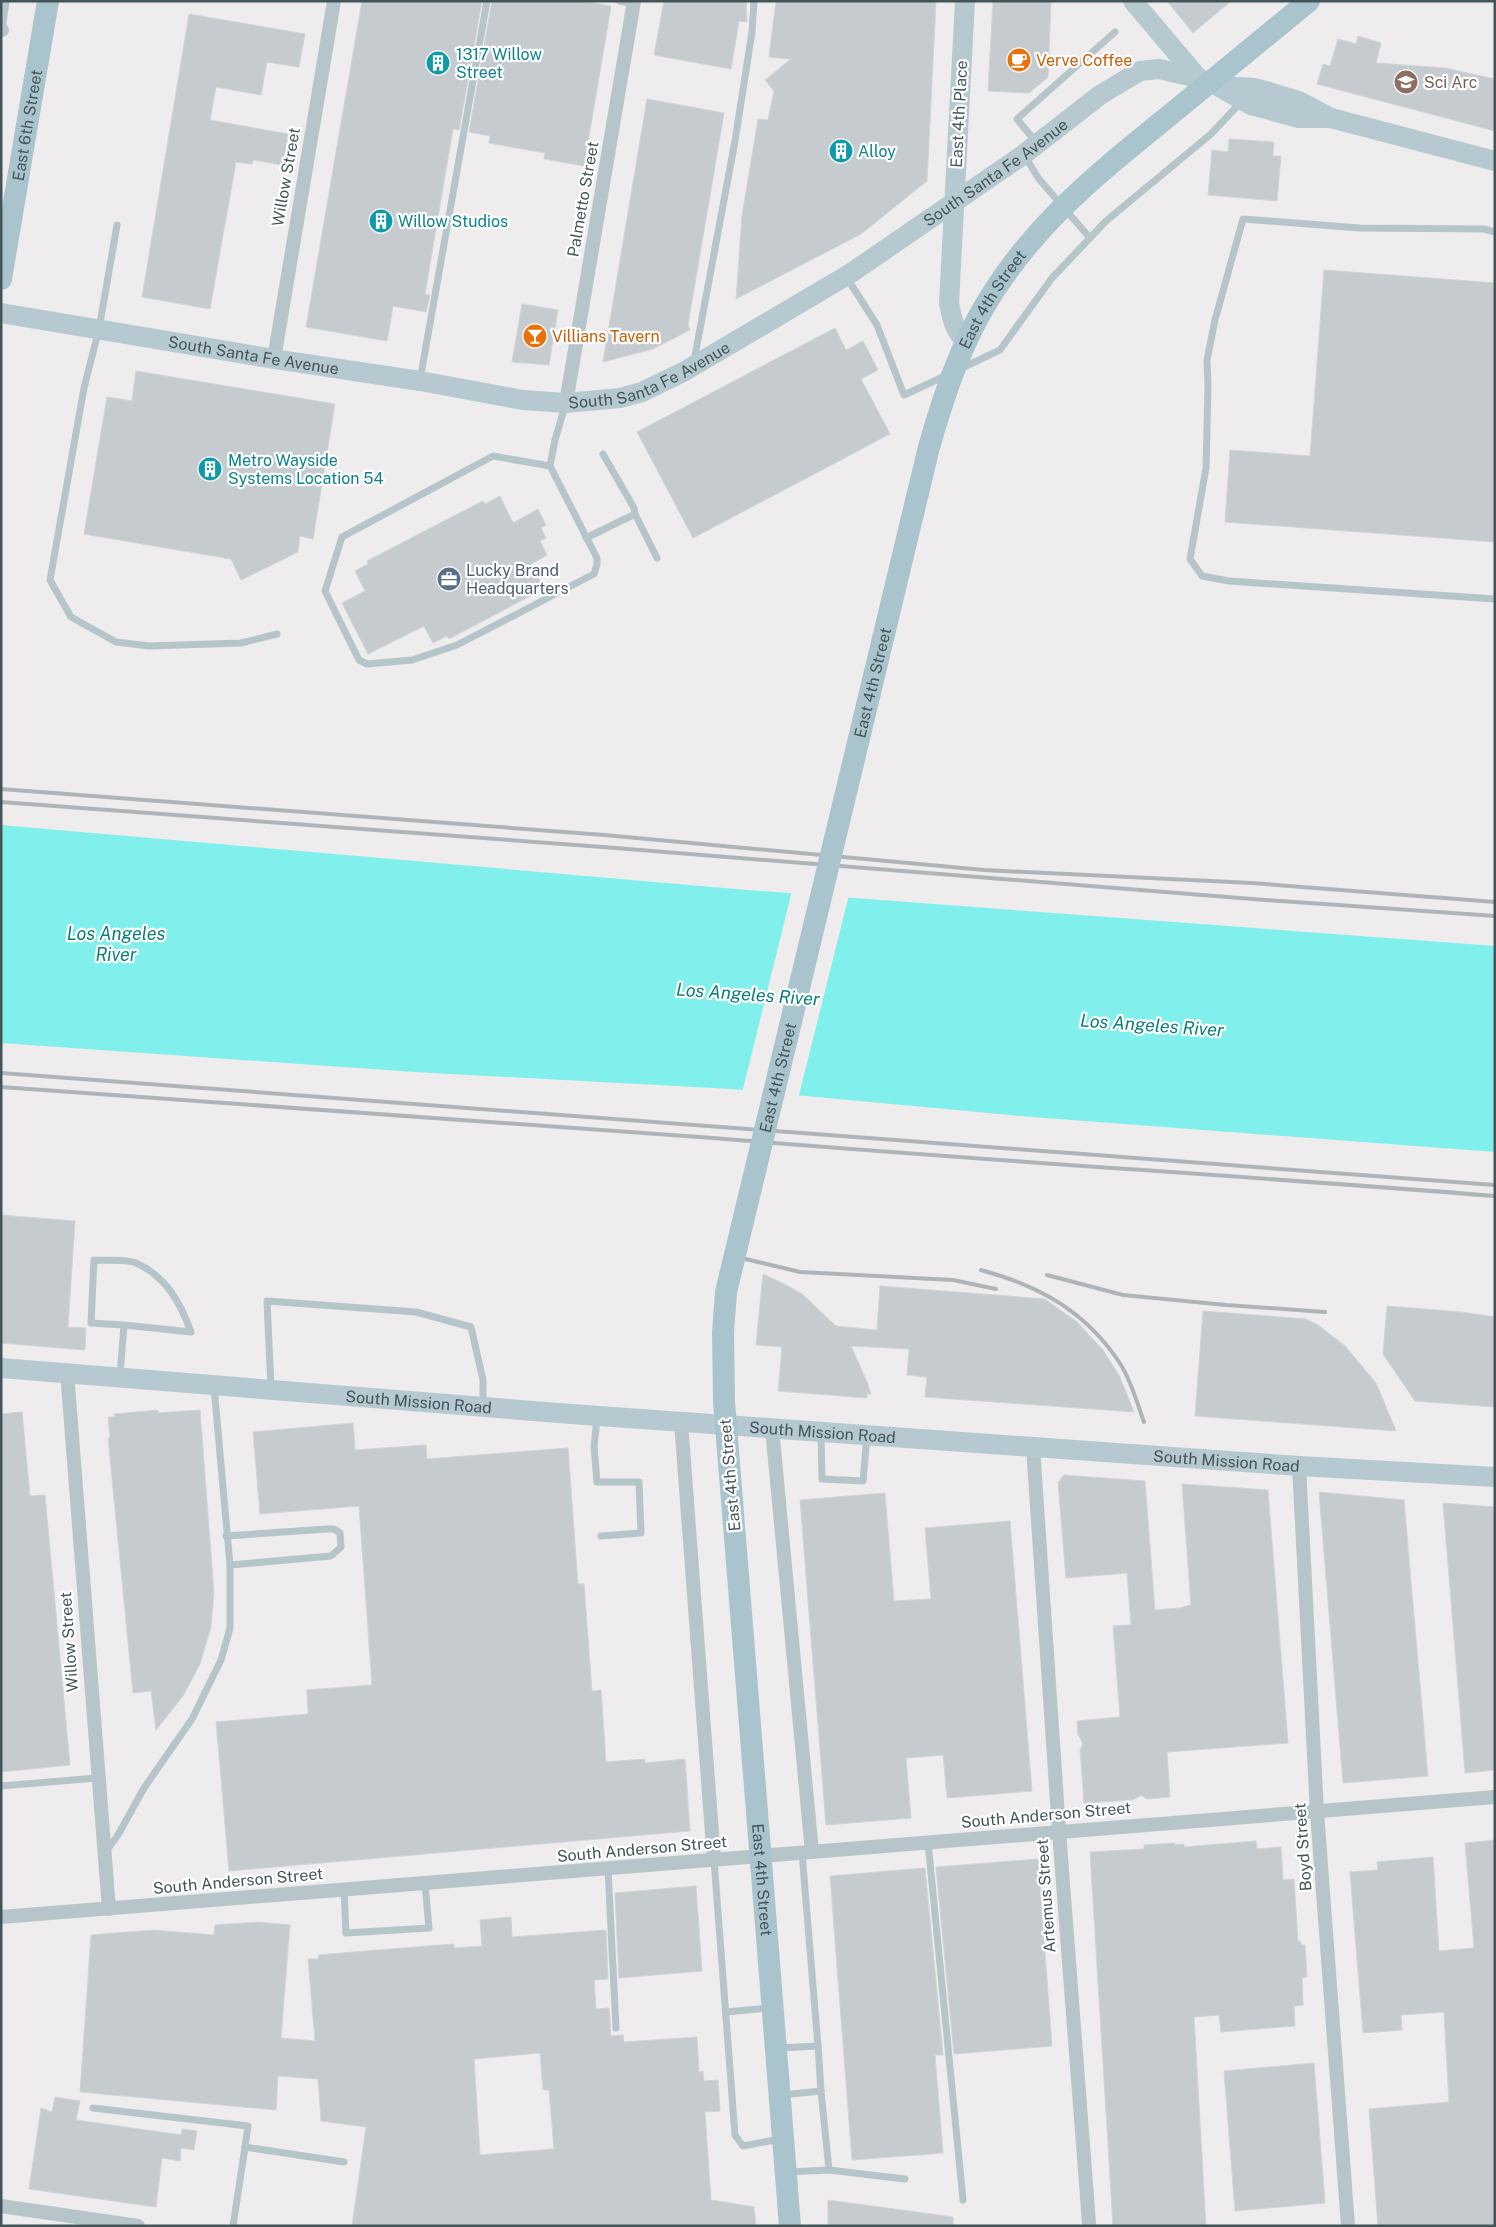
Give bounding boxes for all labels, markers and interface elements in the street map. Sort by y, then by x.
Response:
place label: 1317 Willow Street [456,45,543,82]
cafe icon: Verve Coffee [1006,47,1032,73]
building icon: 1317 Willow Street [425,50,451,76]
place label: Verve Coffee [1036,51,1132,70]
street label: East 4th Place [947,60,971,168]
street label: East 6th Street [8,68,46,182]
school or university icon: Sci Arc [1393,69,1419,95]
place label: Sci Arc [1424,73,1477,92]
street label: South Santa Fe Avenue [919,114,1071,230]
street label: Willow Street [268,126,304,228]
building icon: Alloy [828,138,854,164]
street label: Palmetto Street [563,140,603,258]
place label: Alloy [858,142,896,161]
building icon: Willow Studios [368,208,394,234]
place label: Willow Studios [398,212,508,231]
street label: East 4th Street [955,246,1030,352]
bar icon: Villians Tavern [522,323,548,349]
place label: Villians Tavern [552,327,660,346]
street label: South Santa Fe Avenue [167,332,340,378]
street label: South Santa Fe Avenue [567,337,733,412]
place label: Metro Wayside Systems Location 54 [228,451,384,488]
building icon: Metro Wayside Systems Location 54 [197,456,223,482]
place label: Lucky Brand Headquarters [466,561,569,598]
office icon: Lucky Brand Headquarters [436,566,462,592]
street label: East 4th Street [850,626,895,740]
water label: Los Angeles River [67,923,165,965]
water label: Los Angeles River [676,979,821,1010]
water label: Los Angeles River [1080,1010,1225,1041]
street label: East 4th Street [755,1020,800,1135]
street label: South Mission Road [345,1386,493,1417]
street label: South Mission Road [749,1417,896,1447]
street label: East 4th Street [716,1418,744,1532]
street label: South Mission Road [1153,1446,1300,1476]
street label: Willow Street [56,1591,82,1693]
street label: South Anderson Street [960,1798,1132,1832]
street label: Boyd Street [1290,1802,1316,1892]
street label: East 4th Street [748,1823,776,1937]
street label: South Anderson Street [556,1832,728,1866]
street label: Artemus Street [1033,1838,1059,1954]
street label: South Anderson Street [152,1864,324,1898]

